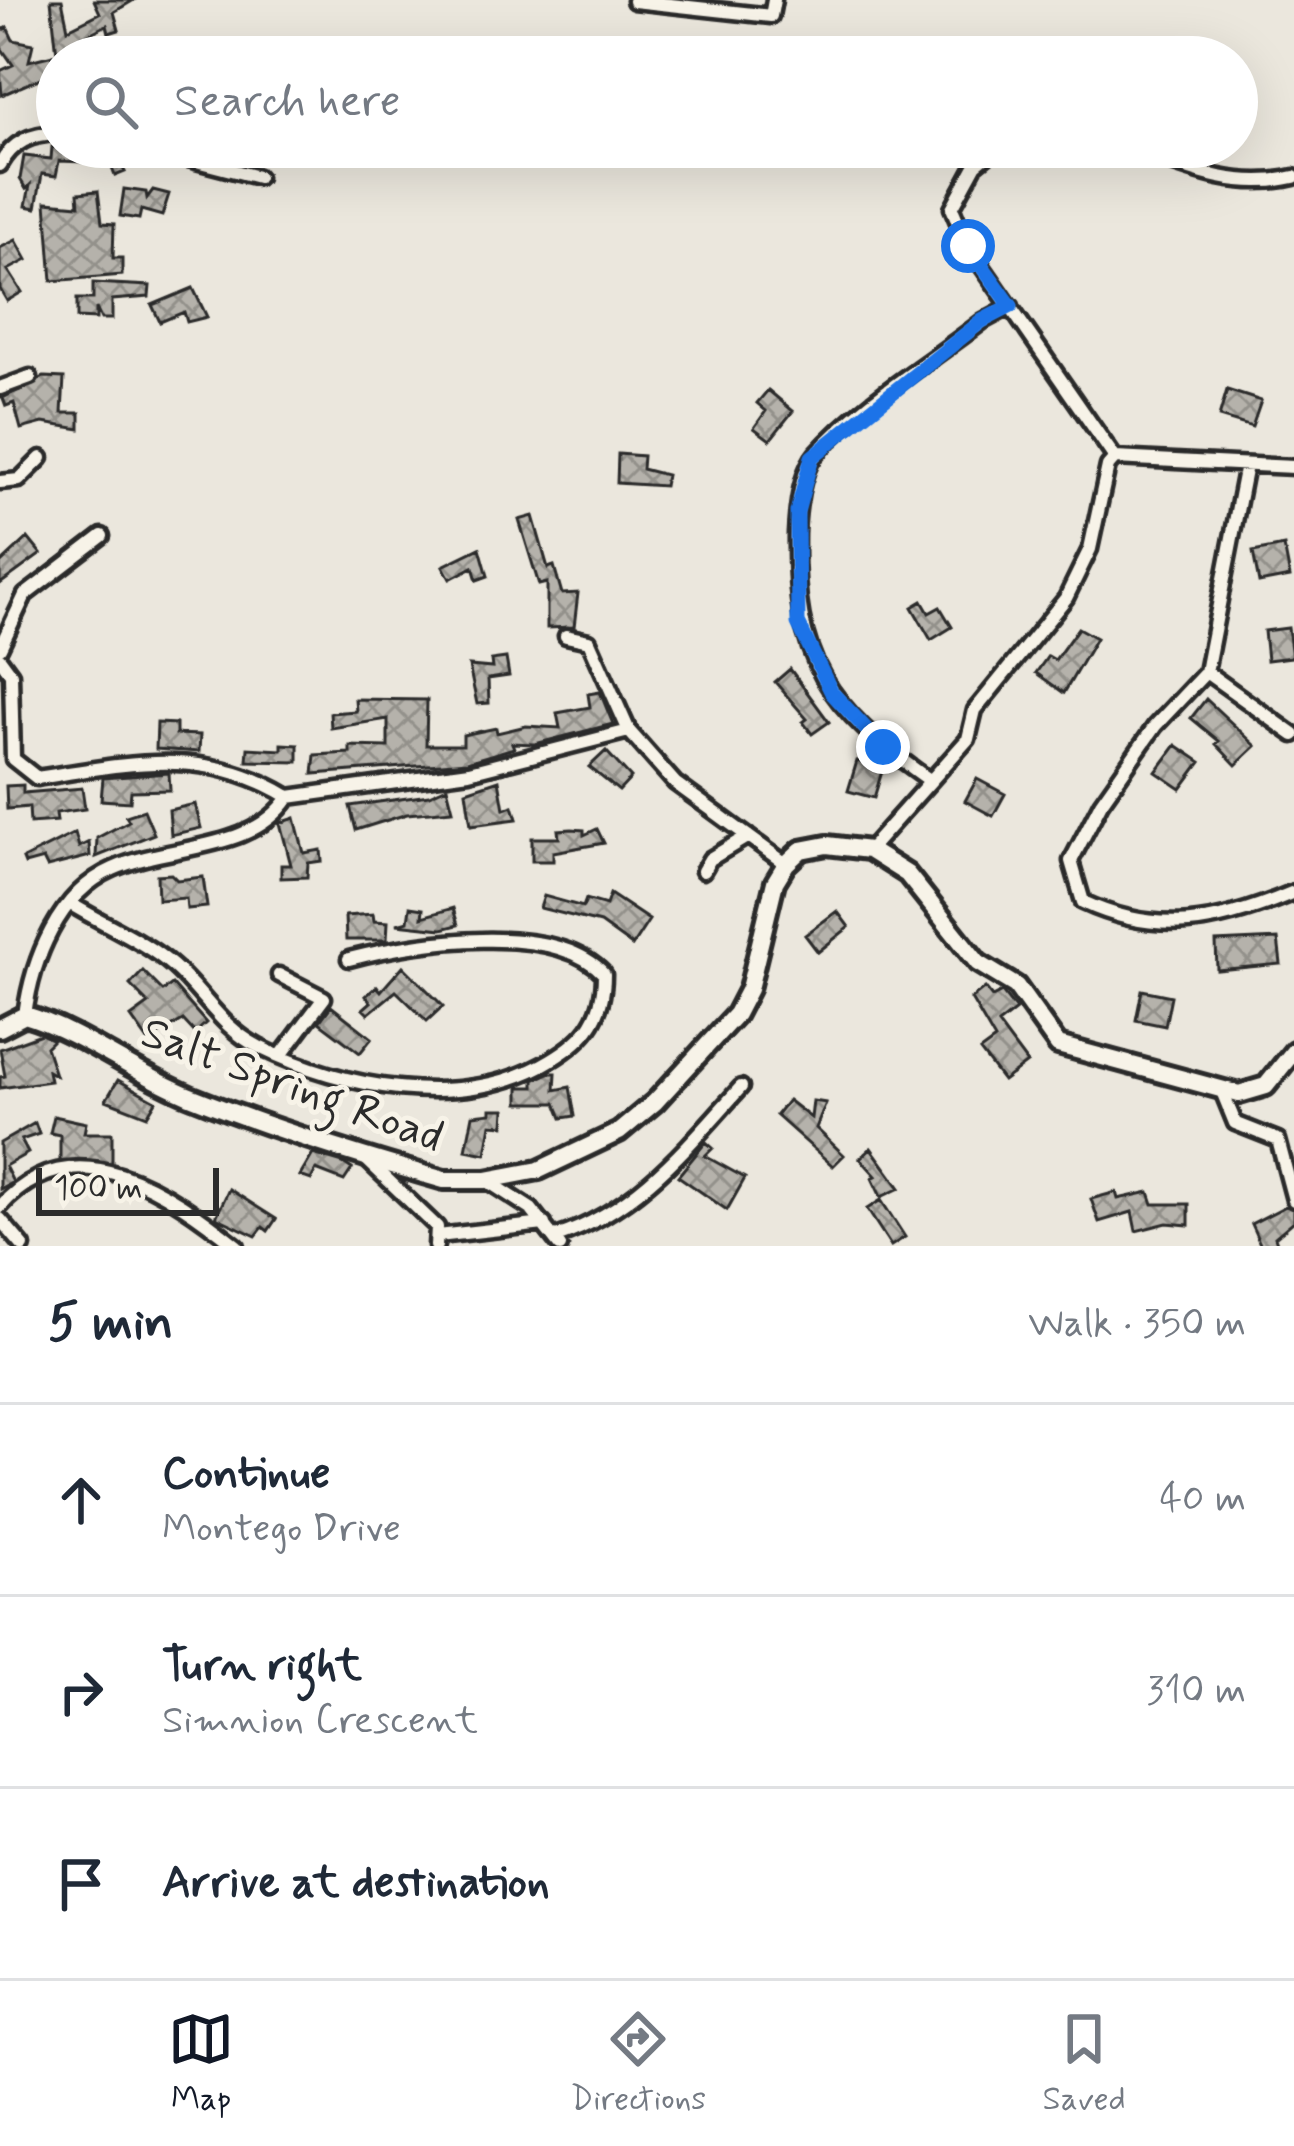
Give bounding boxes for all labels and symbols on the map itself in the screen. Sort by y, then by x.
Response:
route start [941,219,995,273]
route end [856,720,910,774]
street label: Salt Spring Road [131,1004,451,1173]
scale bar [36,1162,219,1215]

